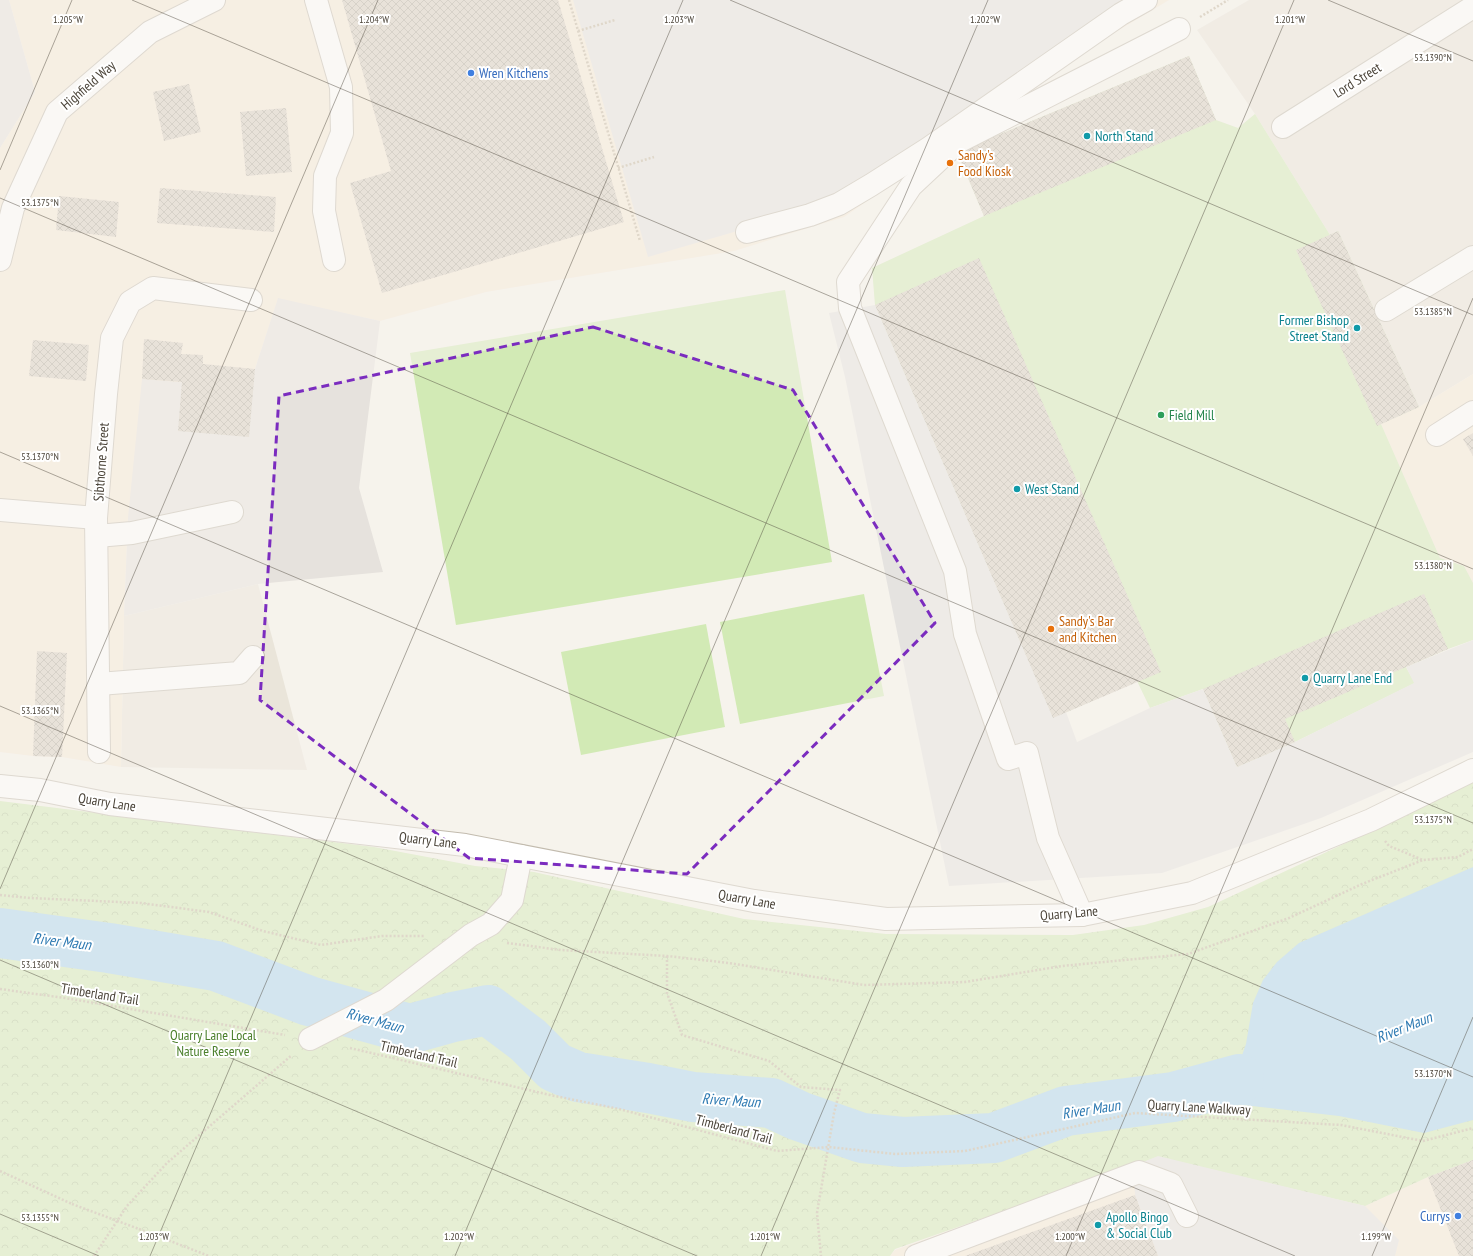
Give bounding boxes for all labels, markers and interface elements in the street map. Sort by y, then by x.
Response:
text: 1.205°W [53,13,83,26]
text: 1.204°W [359,13,389,26]
text: 1.203°W [664,13,694,26]
text: 1.202°W [970,13,1000,26]
text: 1.201°W [1275,13,1305,26]
text: 53.1390°N [1414,51,1452,64]
street label: Highfield Way [57,56,120,114]
street label: Lord Street [1330,58,1384,102]
place label: Wren Kitchens [479,64,548,82]
marker: Wren Kitchens [466,68,476,78]
place label: North Stand [1095,127,1153,145]
marker: North Stand [1082,131,1092,141]
place label: Sandy's Food Kiosk [958,146,1012,180]
marker: Sandy's Food Kiosk [945,158,955,168]
text: 53.1375°N [21,196,59,209]
text: 53.1385°N [1414,305,1452,318]
place label: Former Bishop Street Stand [1279,311,1349,345]
marker: Former Bishop Street Stand [1352,323,1362,333]
place label: Field Mill [1169,406,1215,424]
marker: Field Mill [1156,410,1166,420]
street label: Sibthorne Street [89,422,113,502]
text: 53.1370°N [21,450,59,463]
place label: West Stand [1025,480,1079,498]
marker: West Stand [1012,484,1022,494]
text: 53.1380°N [1414,559,1452,572]
place label: Sandy's Bar and Kitchen [1059,612,1117,646]
marker: Sandy's Bar and Kitchen [1046,624,1056,634]
place label: Quarry Lane End [1313,669,1392,687]
marker: Quarry Lane End [1300,673,1310,683]
text: 53.1365°N [21,704,59,717]
street label: Quarry Lane [77,789,137,815]
text: 53.1375°N [1414,813,1452,826]
street label: Quarry Lane [398,828,458,852]
street label: Quarry Lane [717,885,777,913]
street label: Quarry Lane [1039,901,1099,924]
water label: River Maun [32,928,94,954]
text: 53.1360°N [21,958,59,971]
street label: Timberland Trail [60,979,141,1009]
water label: River Maun [344,1003,407,1037]
water label: River Maun [1373,1007,1436,1047]
park label: Quarry Lane Local Nature Reserve [170,1026,257,1060]
street label: Timberland Trail [379,1036,460,1072]
text: 53.1370°N [1414,1067,1452,1080]
water label: River Maun [701,1088,762,1112]
water label: River Maun [1061,1095,1123,1123]
street label: Quarry Lane Walkway [1147,1095,1252,1119]
street label: Timberland Trail [694,1110,775,1148]
place label: Currys [1420,1207,1450,1225]
place label: Apollo Bingo & Social Club [1106,1208,1172,1242]
text: 53.1355°N [21,1211,59,1224]
marker: Currys [1453,1211,1463,1221]
marker: Apollo Bingo & Social Club [1093,1220,1103,1230]
text: 1.203°W [139,1230,169,1243]
text: 1.202°W [444,1230,474,1243]
text: 1.201°W [750,1230,780,1243]
text: 1.200°W [1055,1230,1085,1243]
text: 1.199°W [1361,1230,1391,1243]

